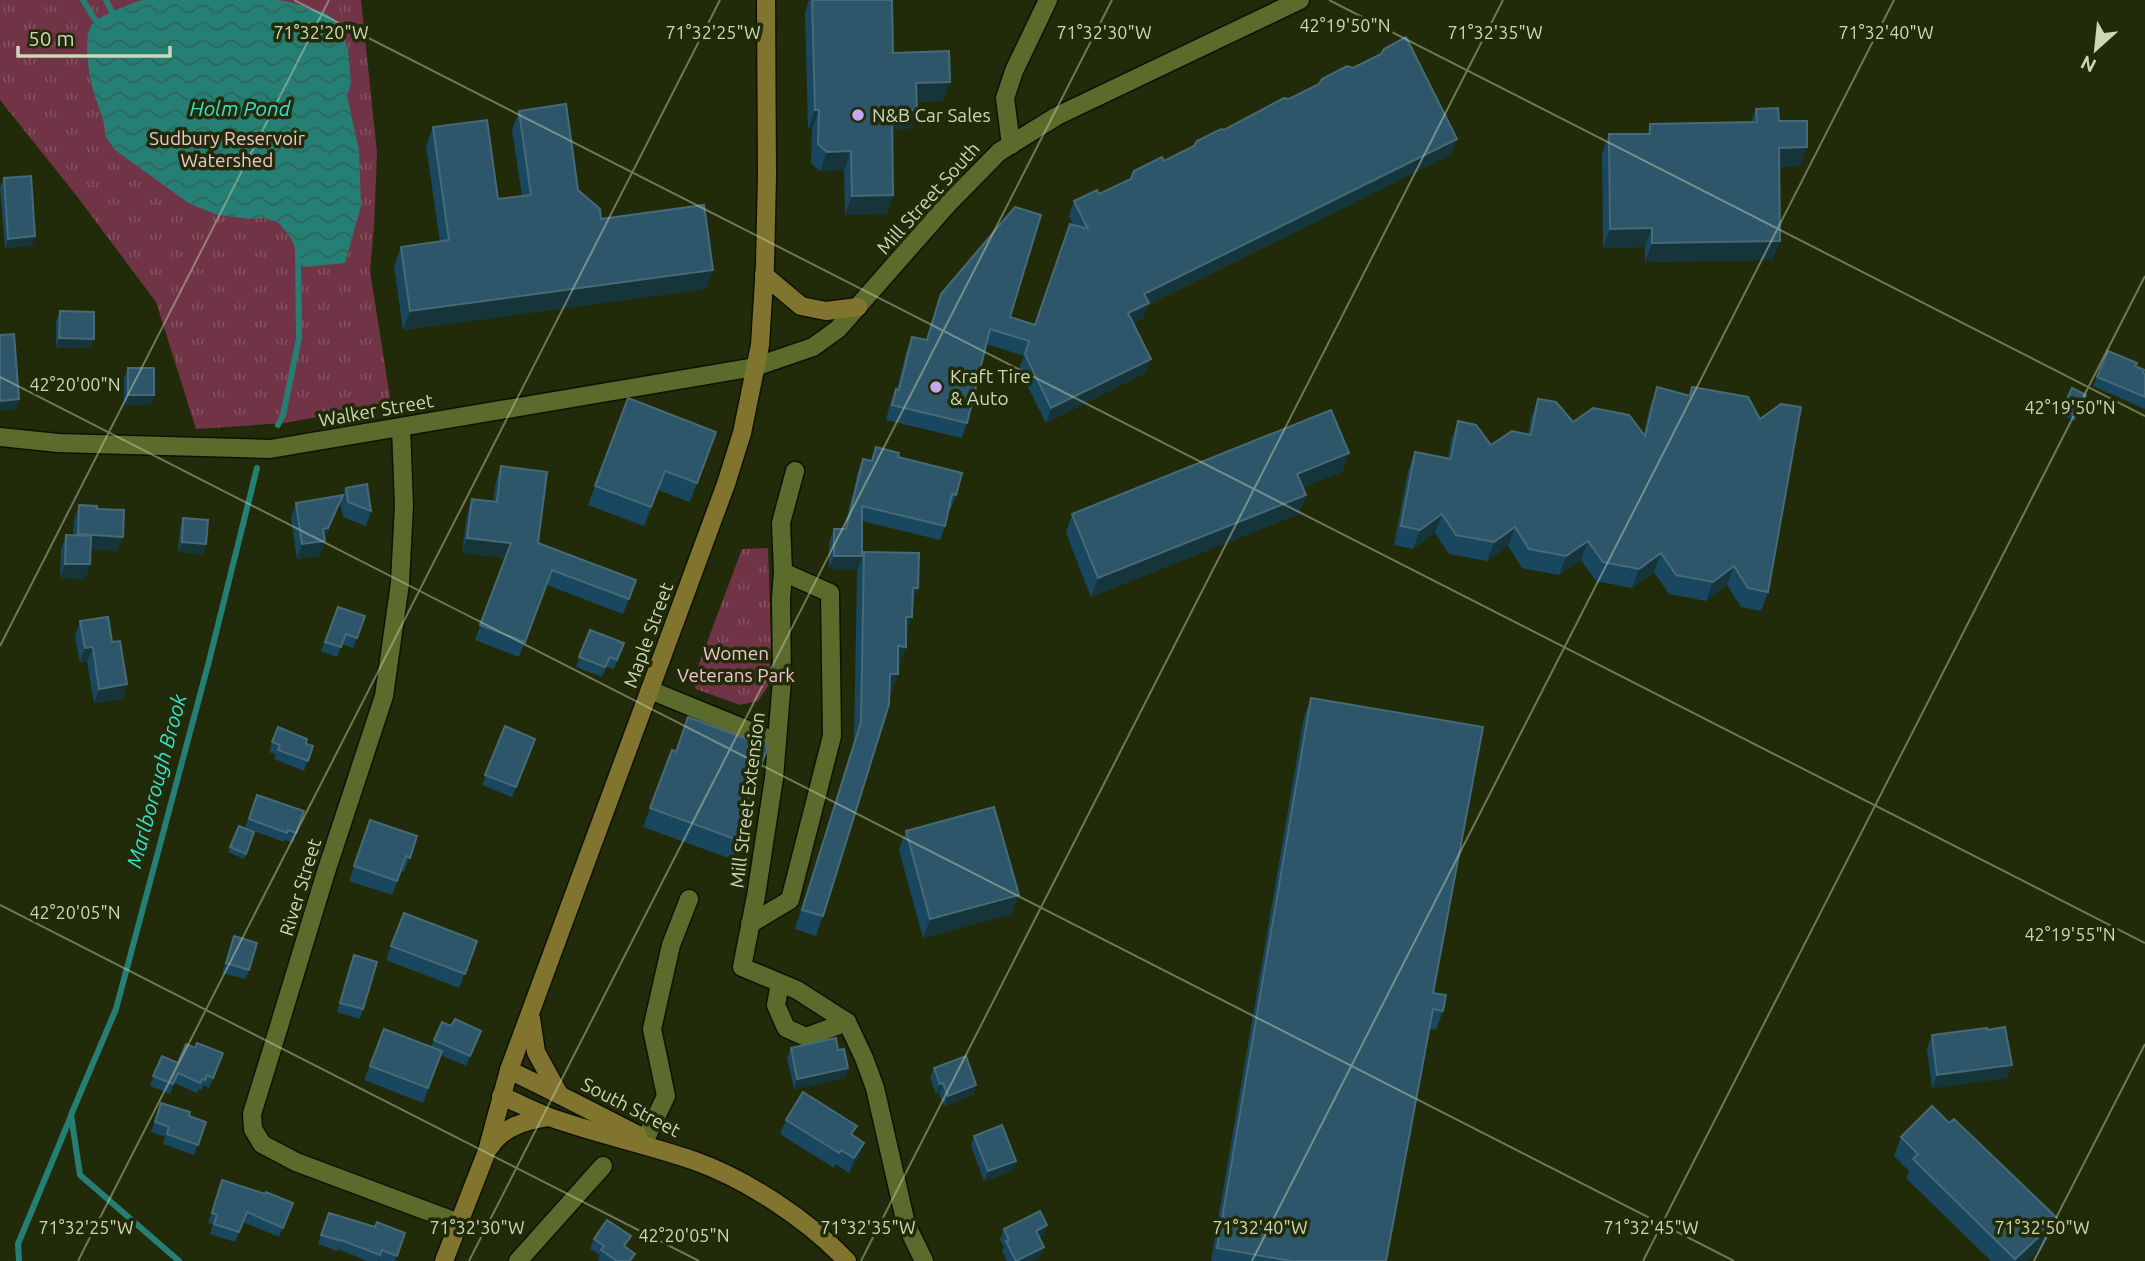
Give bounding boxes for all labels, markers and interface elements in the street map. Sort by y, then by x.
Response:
scale bar [18,14,170,58]
north arrow [2061,14,2131,84]
text: 42°19'50"N [1299,15,1391,35]
text: 71°32'20"W [273,22,369,42]
text: 71°32'25"W [665,22,761,42]
text: 71°32'30"W [1056,22,1152,42]
text: 71°32'35"W [1447,22,1543,42]
text: 71°32'40"W [1838,22,1934,42]
text: 50 m [28,26,75,50]
text: N [2077,51,2100,77]
water label: Holm Pond [190,96,292,120]
place label: N&B Car Sales [872,104,991,126]
marker: N&B Car Sales [850,107,866,123]
park label: Sudbury Reservoir Watershed [149,127,305,171]
street label: Mill Street South [872,137,984,259]
place label: Kraft Tire & Auto [950,365,1031,409]
text: 42°20'00"N [29,374,121,394]
marker: Kraft Tire & Auto [928,379,944,395]
street label: Walker Street [317,389,436,431]
text: 42°19'50"N [2024,397,2116,417]
street label: Maple Street [619,579,677,691]
park label: Women Veterans Park [677,642,795,686]
water label: Marlborough Brook [121,691,191,870]
street label: Mill Street Extension [725,711,769,889]
street label: River Street [275,835,325,938]
text: 42°20'05"N [29,902,121,922]
text: 42°19'55"N [2024,924,2116,944]
street label: South Street [578,1073,684,1141]
text: 71°32'25"W [38,1217,134,1237]
text: 71°32'30"W [429,1217,525,1237]
text: 71°32'35"W [820,1217,916,1237]
text: 71°32'40"W [1212,1217,1308,1237]
text: 71°32'45"W [1603,1217,1699,1237]
text: 71°32'50"W [1994,1217,2090,1237]
text: 42°20'05"N [638,1225,730,1245]

